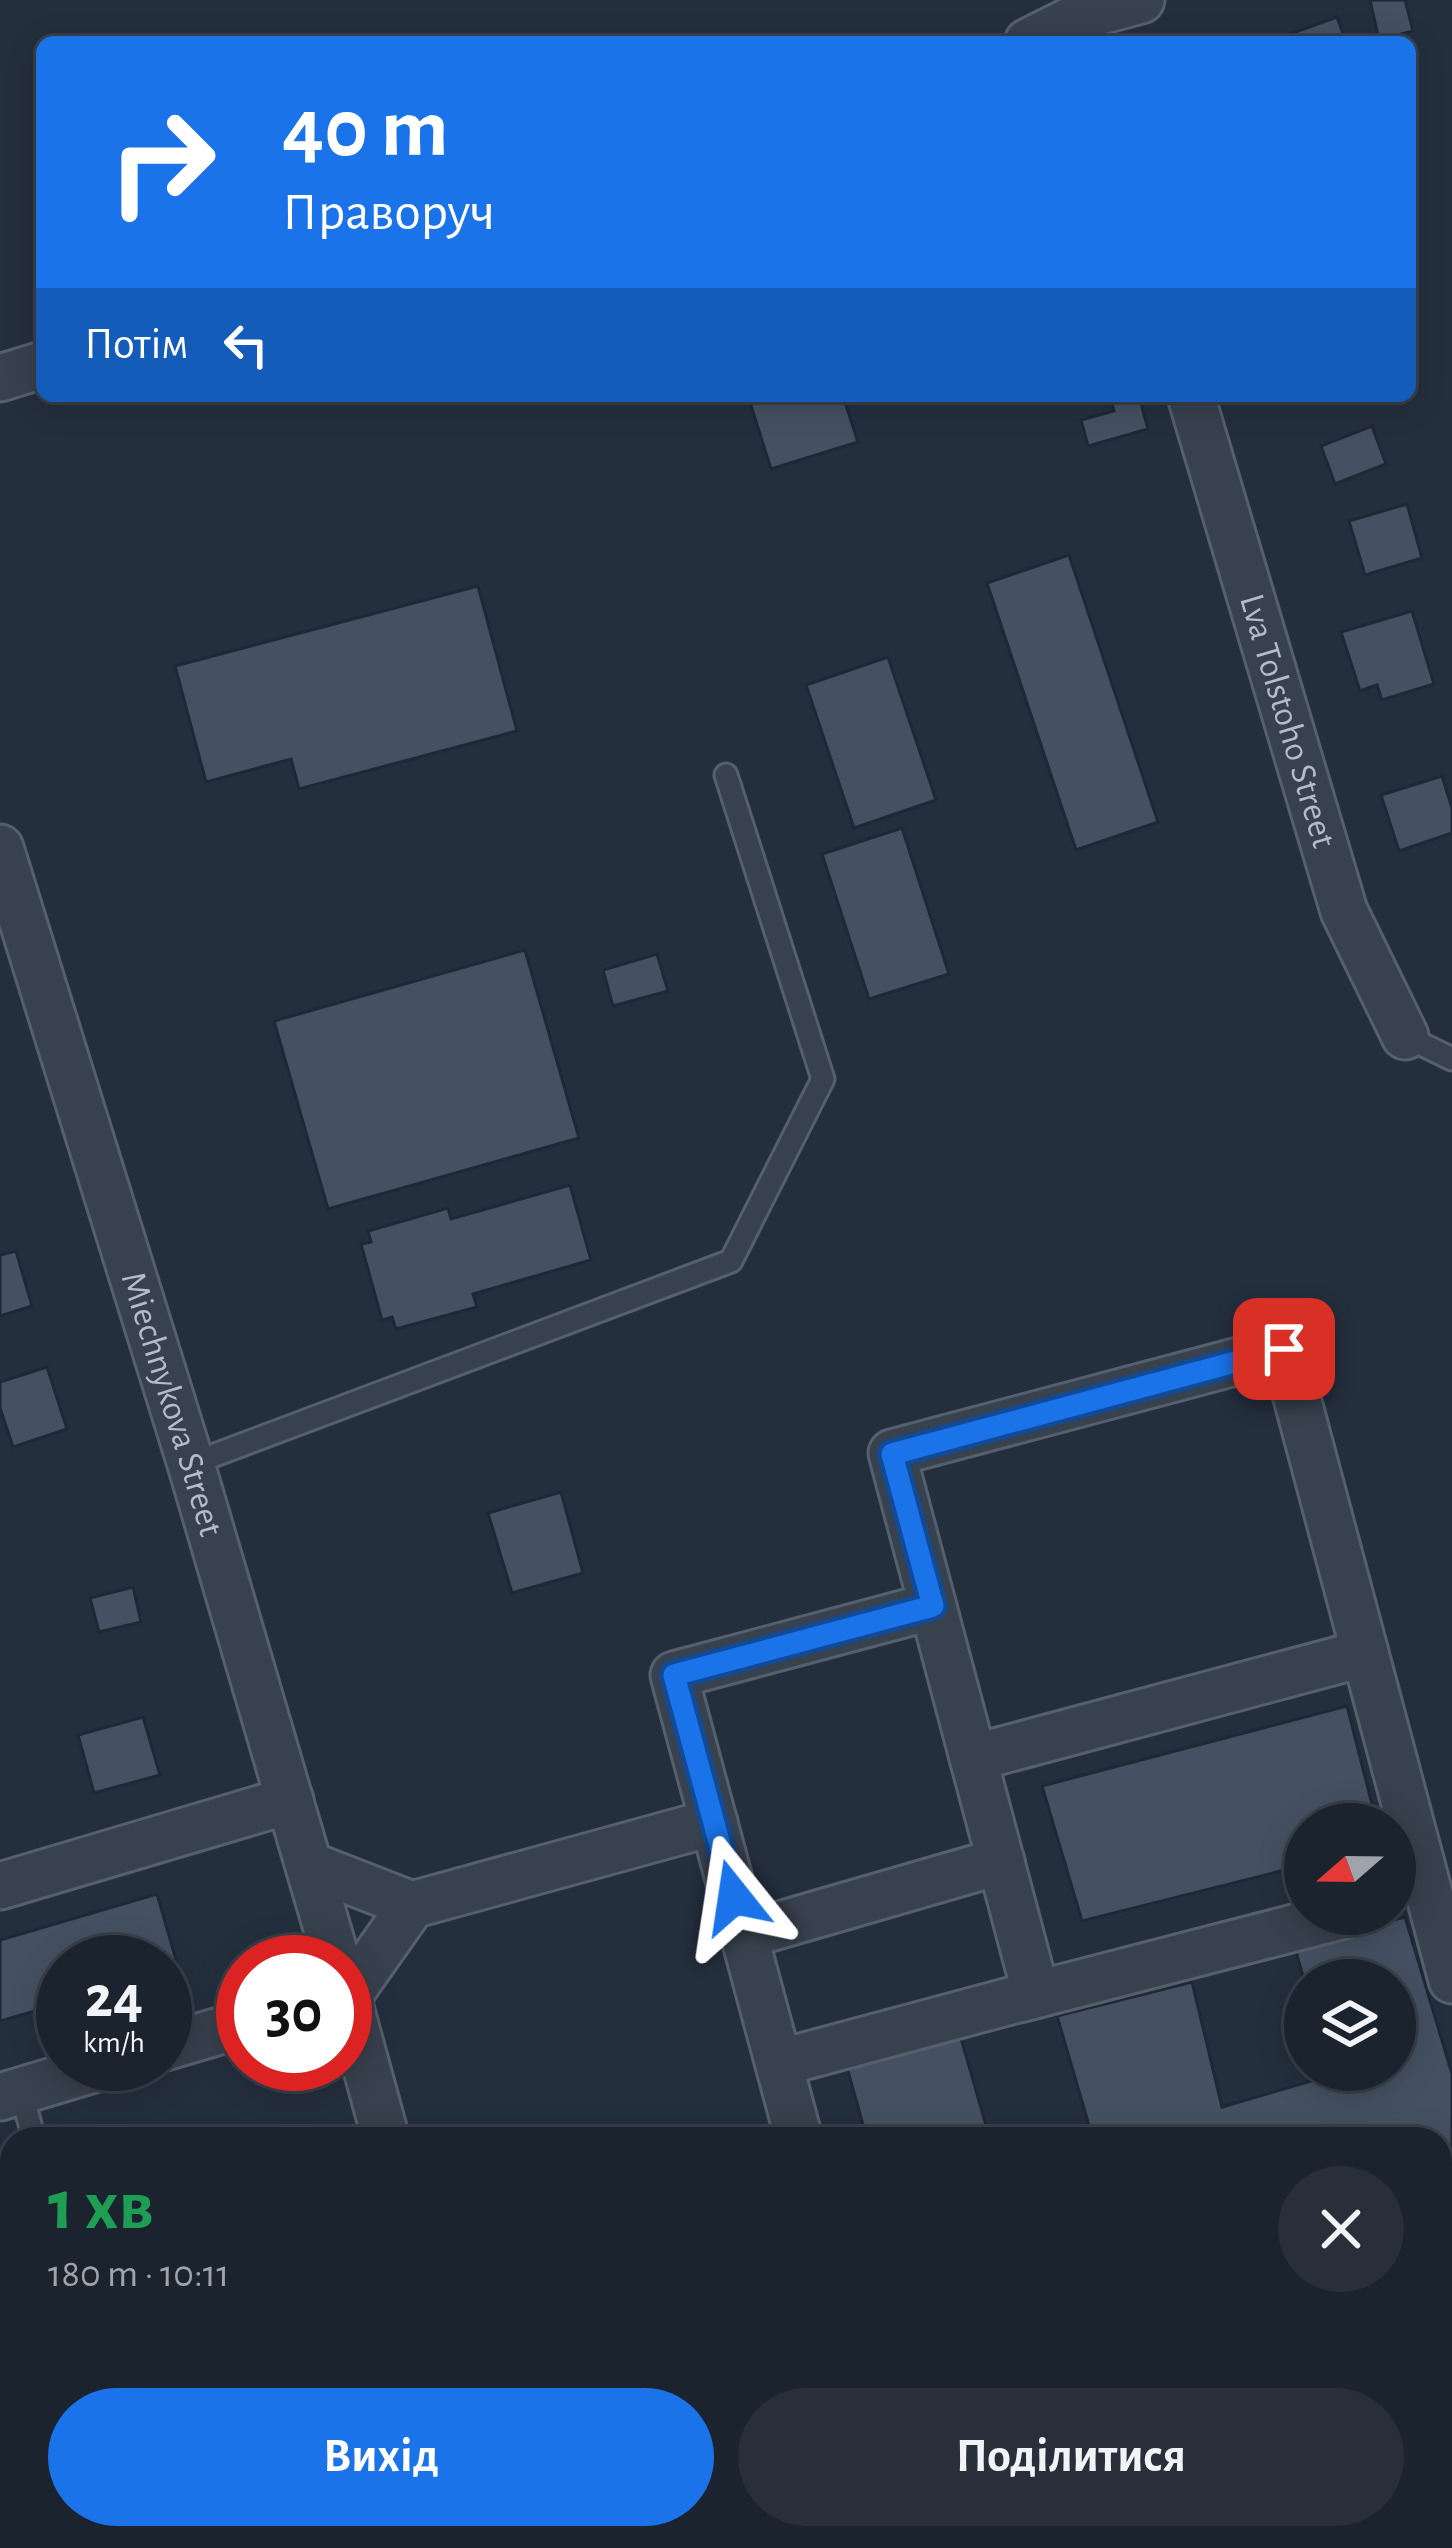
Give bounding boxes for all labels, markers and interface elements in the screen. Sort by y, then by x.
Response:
icon: right [84,84,240,240]
text: 40 m [282,88,449,172]
text: Праворуч [282,186,495,240]
icon: left [213,312,279,378]
text: Потім [84,322,189,367]
street label: Lva Tolstoho Street [1233,590,1342,852]
street label: Miechnykova Street [115,1268,229,1541]
pin [1233,1298,1335,1400]
icon: arrive [1251,1316,1317,1382]
north arrow [1284,1803,1416,1935]
map controls [1284,1803,1416,2091]
position arrow [671,1834,797,1960]
speed limit sign: 30 [216,1935,372,2091]
button: layers [1284,1959,1416,2091]
text: 24 [85,1968,143,2028]
text: km/h [83,2028,145,2058]
button: close [1278,2166,1404,2292]
text: 1 хв [48,2170,154,2242]
text: 180 m · 10:11 [48,2255,230,2294]
button: Вихід [48,2388,714,2526]
button: Поділитися [738,2388,1404,2526]

